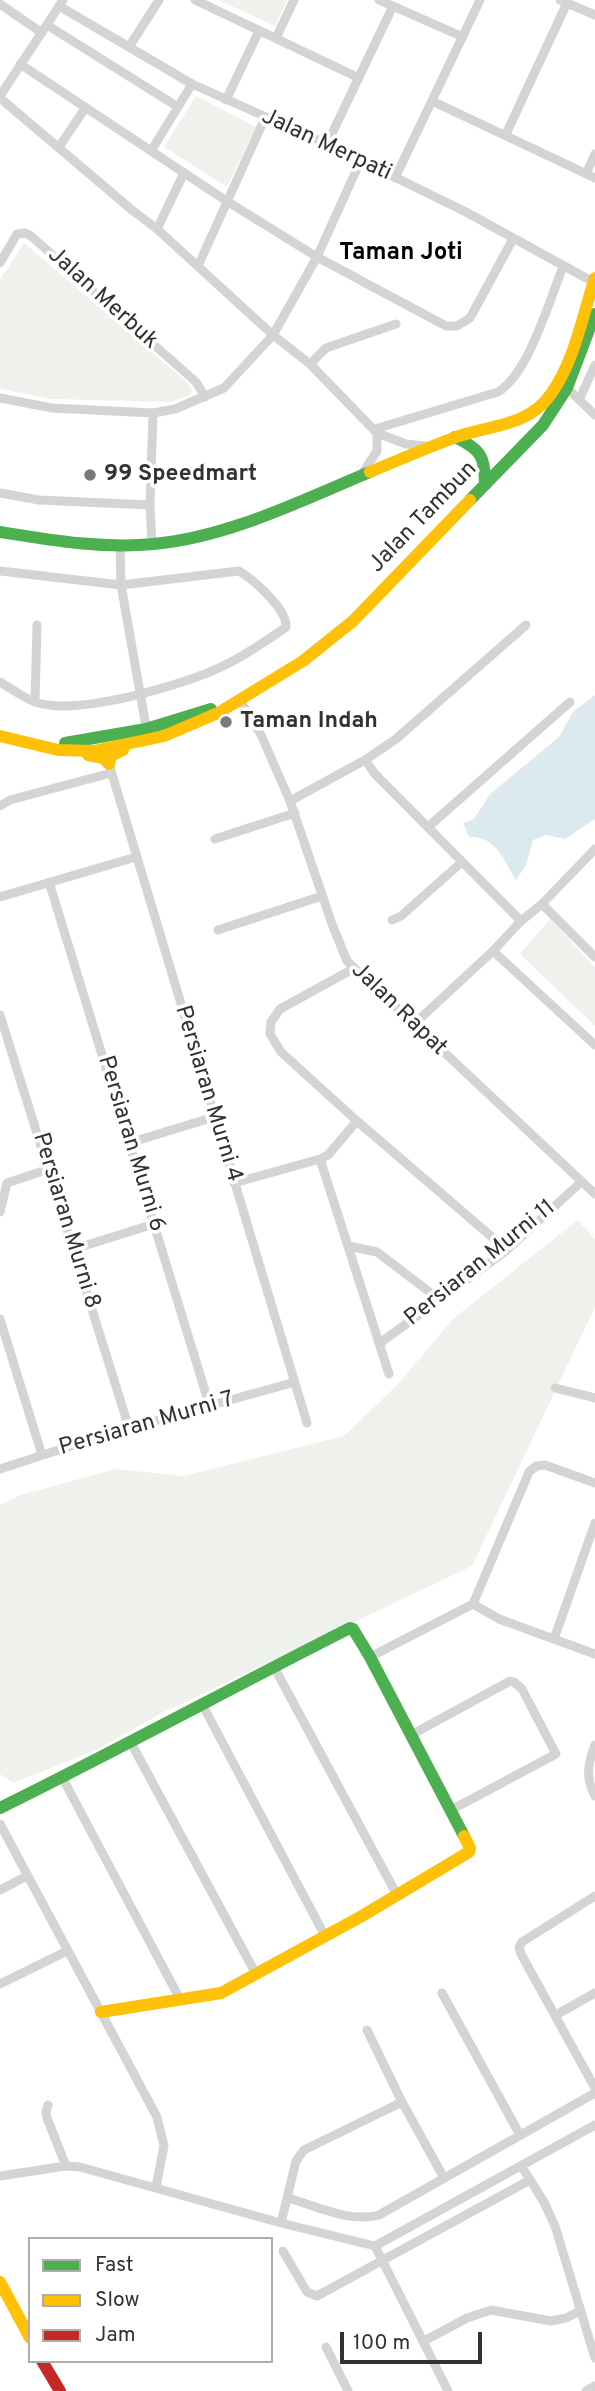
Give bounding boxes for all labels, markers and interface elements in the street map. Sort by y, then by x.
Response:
street label: Jalan Merpati [256,104,396,188]
district label: Taman Joti [339,240,463,268]
street label: Jalan Merbuk [41,242,163,356]
street label: Jalan Tambun [364,457,484,579]
place label: 99 Speedmart [104,461,257,489]
marker: 99 Speedmart [82,467,98,483]
place label: Taman Indah [240,708,378,736]
marker: Taman Indah [218,714,234,730]
street label: Jalan Rapat [344,957,452,1063]
street label: Persiaran Murni 4 [167,1002,247,1186]
street label: Persiaran Murni 6 [90,1053,170,1235]
street label: Persiaran Murni 8 [25,1130,105,1312]
street label: Persiaran Murni 11 [400,1195,562,1333]
street label: Persiaran Murni 7 [56,1387,238,1463]
legend [28,2237,273,2363]
text: Fast [95,2252,134,2279]
text: Slow [95,2287,140,2314]
scale bar [343,2318,485,2362]
text: Jam [95,2322,136,2349]
text: 100 m [353,2330,410,2357]

